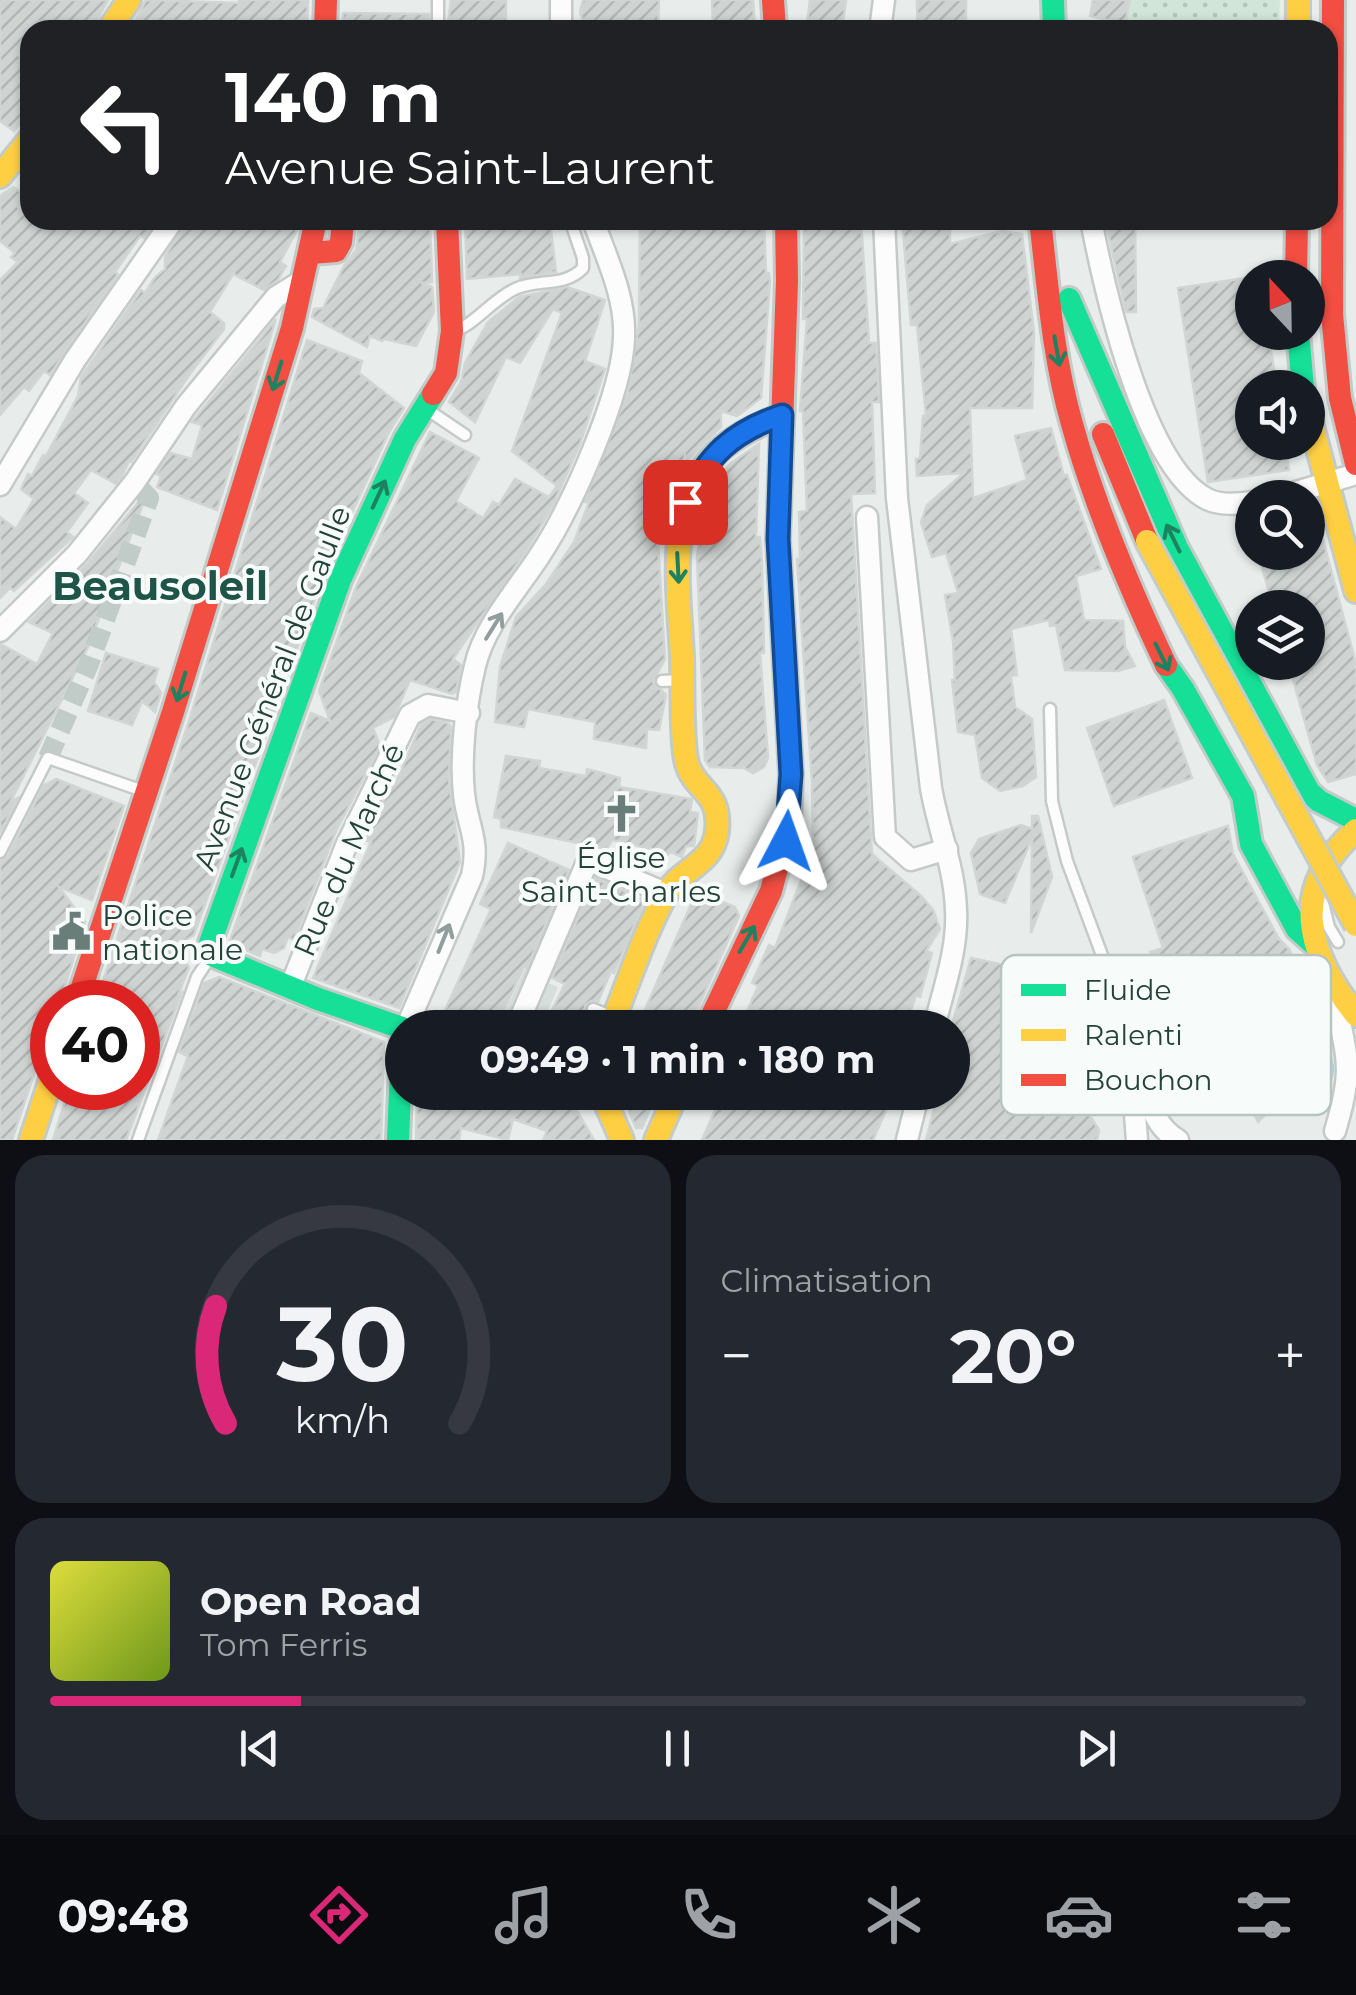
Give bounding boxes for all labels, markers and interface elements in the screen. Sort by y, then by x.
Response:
text: 140 m [225,54,441,140]
icon: left [60,60,190,190]
text: Avenue Saint-Laurent [225,140,715,195]
north arrow [1235,260,1325,350]
map controls [1235,260,1325,680]
one-way arrow [1048,335,1067,367]
one-way arrow [266,360,284,391]
button: sound [1235,370,1325,460]
pin [643,460,728,545]
icon: arrive [658,475,713,530]
one-way arrow [371,480,390,510]
button: search [1235,480,1325,570]
street label: Avenue Général de Gaulle [185,501,359,875]
one-way arrow [1162,524,1181,554]
one-way arrow [669,552,688,584]
district label: Beausoleil [52,561,268,610]
button: layers [1235,590,1325,680]
one-way arrow [484,612,504,641]
one-way arrow [1154,642,1173,672]
one-way arrow [170,670,188,702]
street label: Rue du Marché [285,738,413,962]
position arrow [734,789,838,893]
church icon: Église Saint-Charles [600,792,642,834]
place label: Église Saint-Charles [521,839,721,910]
one-way arrow [229,848,247,879]
place label: Police nationale [102,897,243,968]
public building icon: Police nationale [51,911,93,953]
one-way arrow [437,923,455,954]
one-way arrow [737,925,757,954]
legend [1001,955,1331,1115]
text: Fluide [1084,973,1172,1007]
speed limit sign: 40 [30,980,160,1110]
text: Ralenti [1084,1018,1183,1052]
text: 09:49 · 1 min · 180 m [480,1036,875,1083]
text: Bouchon [1084,1063,1212,1097]
text: Climatisation [721,1261,933,1300]
text: 30 [276,1280,409,1407]
text: 20° [950,1310,1077,1402]
text: − [721,1322,752,1389]
text: + [1274,1322,1306,1389]
text: km/h [295,1398,390,1442]
text: Open Road [200,1578,422,1625]
text: Tom Ferris [200,1625,367,1664]
icon: previous [232,1721,287,1776]
icon: pause [650,1721,705,1776]
icon: next [1069,1721,1124,1776]
icon: directions [304,1880,374,1950]
icon: music [489,1880,559,1950]
icon: phone [674,1880,744,1950]
icon: climate [859,1880,929,1950]
icon: car [1044,1880,1114,1950]
icon: filters [1229,1880,1299,1950]
text: 09:48 [57,1888,190,1943]

